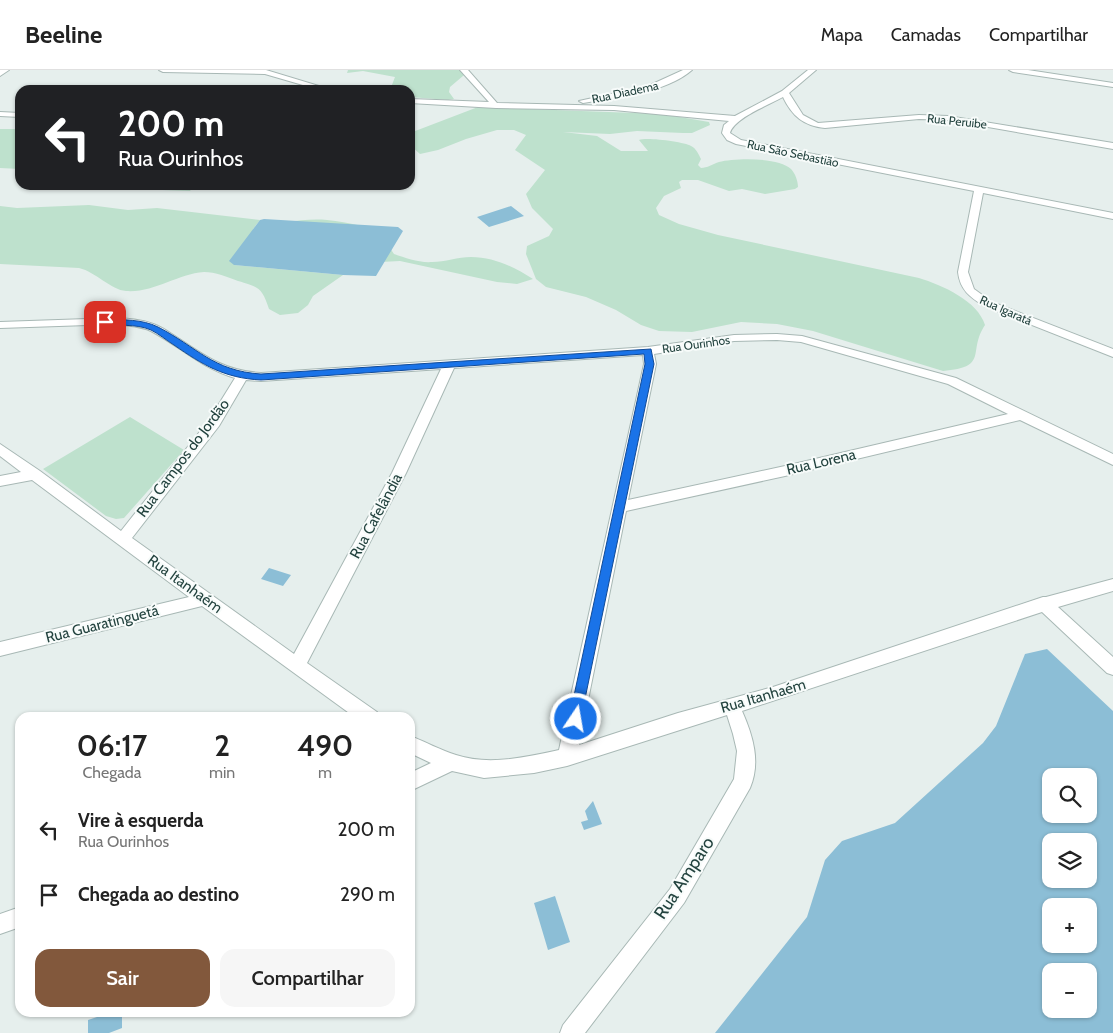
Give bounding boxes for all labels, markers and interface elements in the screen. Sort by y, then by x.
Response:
text: Beeline [25,20,102,49]
text: Mapa [821,24,863,46]
text: Camadas [891,24,961,46]
text: Compartilhar [989,24,1088,46]
street label: Rua Diadema [590,78,660,106]
text: 200 m [118,102,224,145]
icon: left [35,105,100,170]
street label: Rua Peruibe [926,110,988,132]
street label: Rua São Sebastião [746,136,841,170]
text: Rua Ourinhos [118,145,243,172]
street label: Rua Igaratá [978,292,1035,328]
pin [84,301,126,343]
icon: arrive [91,308,119,336]
street label: Rua Ourinhos [661,332,731,356]
street label: Rua Campos do Jordão [133,395,233,521]
street label: Rua Lorena [785,445,858,479]
street label: Rua Cafelândia [346,470,406,562]
street label: Rua Itanhaém [144,551,226,617]
street label: Rua Guaratinguetá [44,601,161,647]
street label: Rua Itanhaém [718,675,808,717]
position arrow [549,692,601,744]
text: 06:17 [77,727,147,764]
text: 2 [214,727,230,764]
text: 490 [297,727,353,764]
text: Chegada [82,763,141,782]
text: min [209,763,235,782]
text: m [318,763,332,782]
map controls [1042,768,1097,1018]
button: search [1042,768,1097,823]
text: Vire à esquerda [78,809,204,832]
icon: left [35,816,63,844]
text: 200 m [338,818,395,841]
text: Rua Ourinhos [78,832,169,851]
street label: Rua Amparo [649,833,719,923]
button: layers [1042,833,1097,888]
icon: arrive [35,881,63,909]
text: Chegada ao destino [78,883,239,906]
text: 290 m [340,883,395,906]
button: + [1042,898,1097,953]
button: Sair [35,949,210,1007]
button: Compartilhar [220,949,395,1007]
button: − [1042,963,1097,1018]

